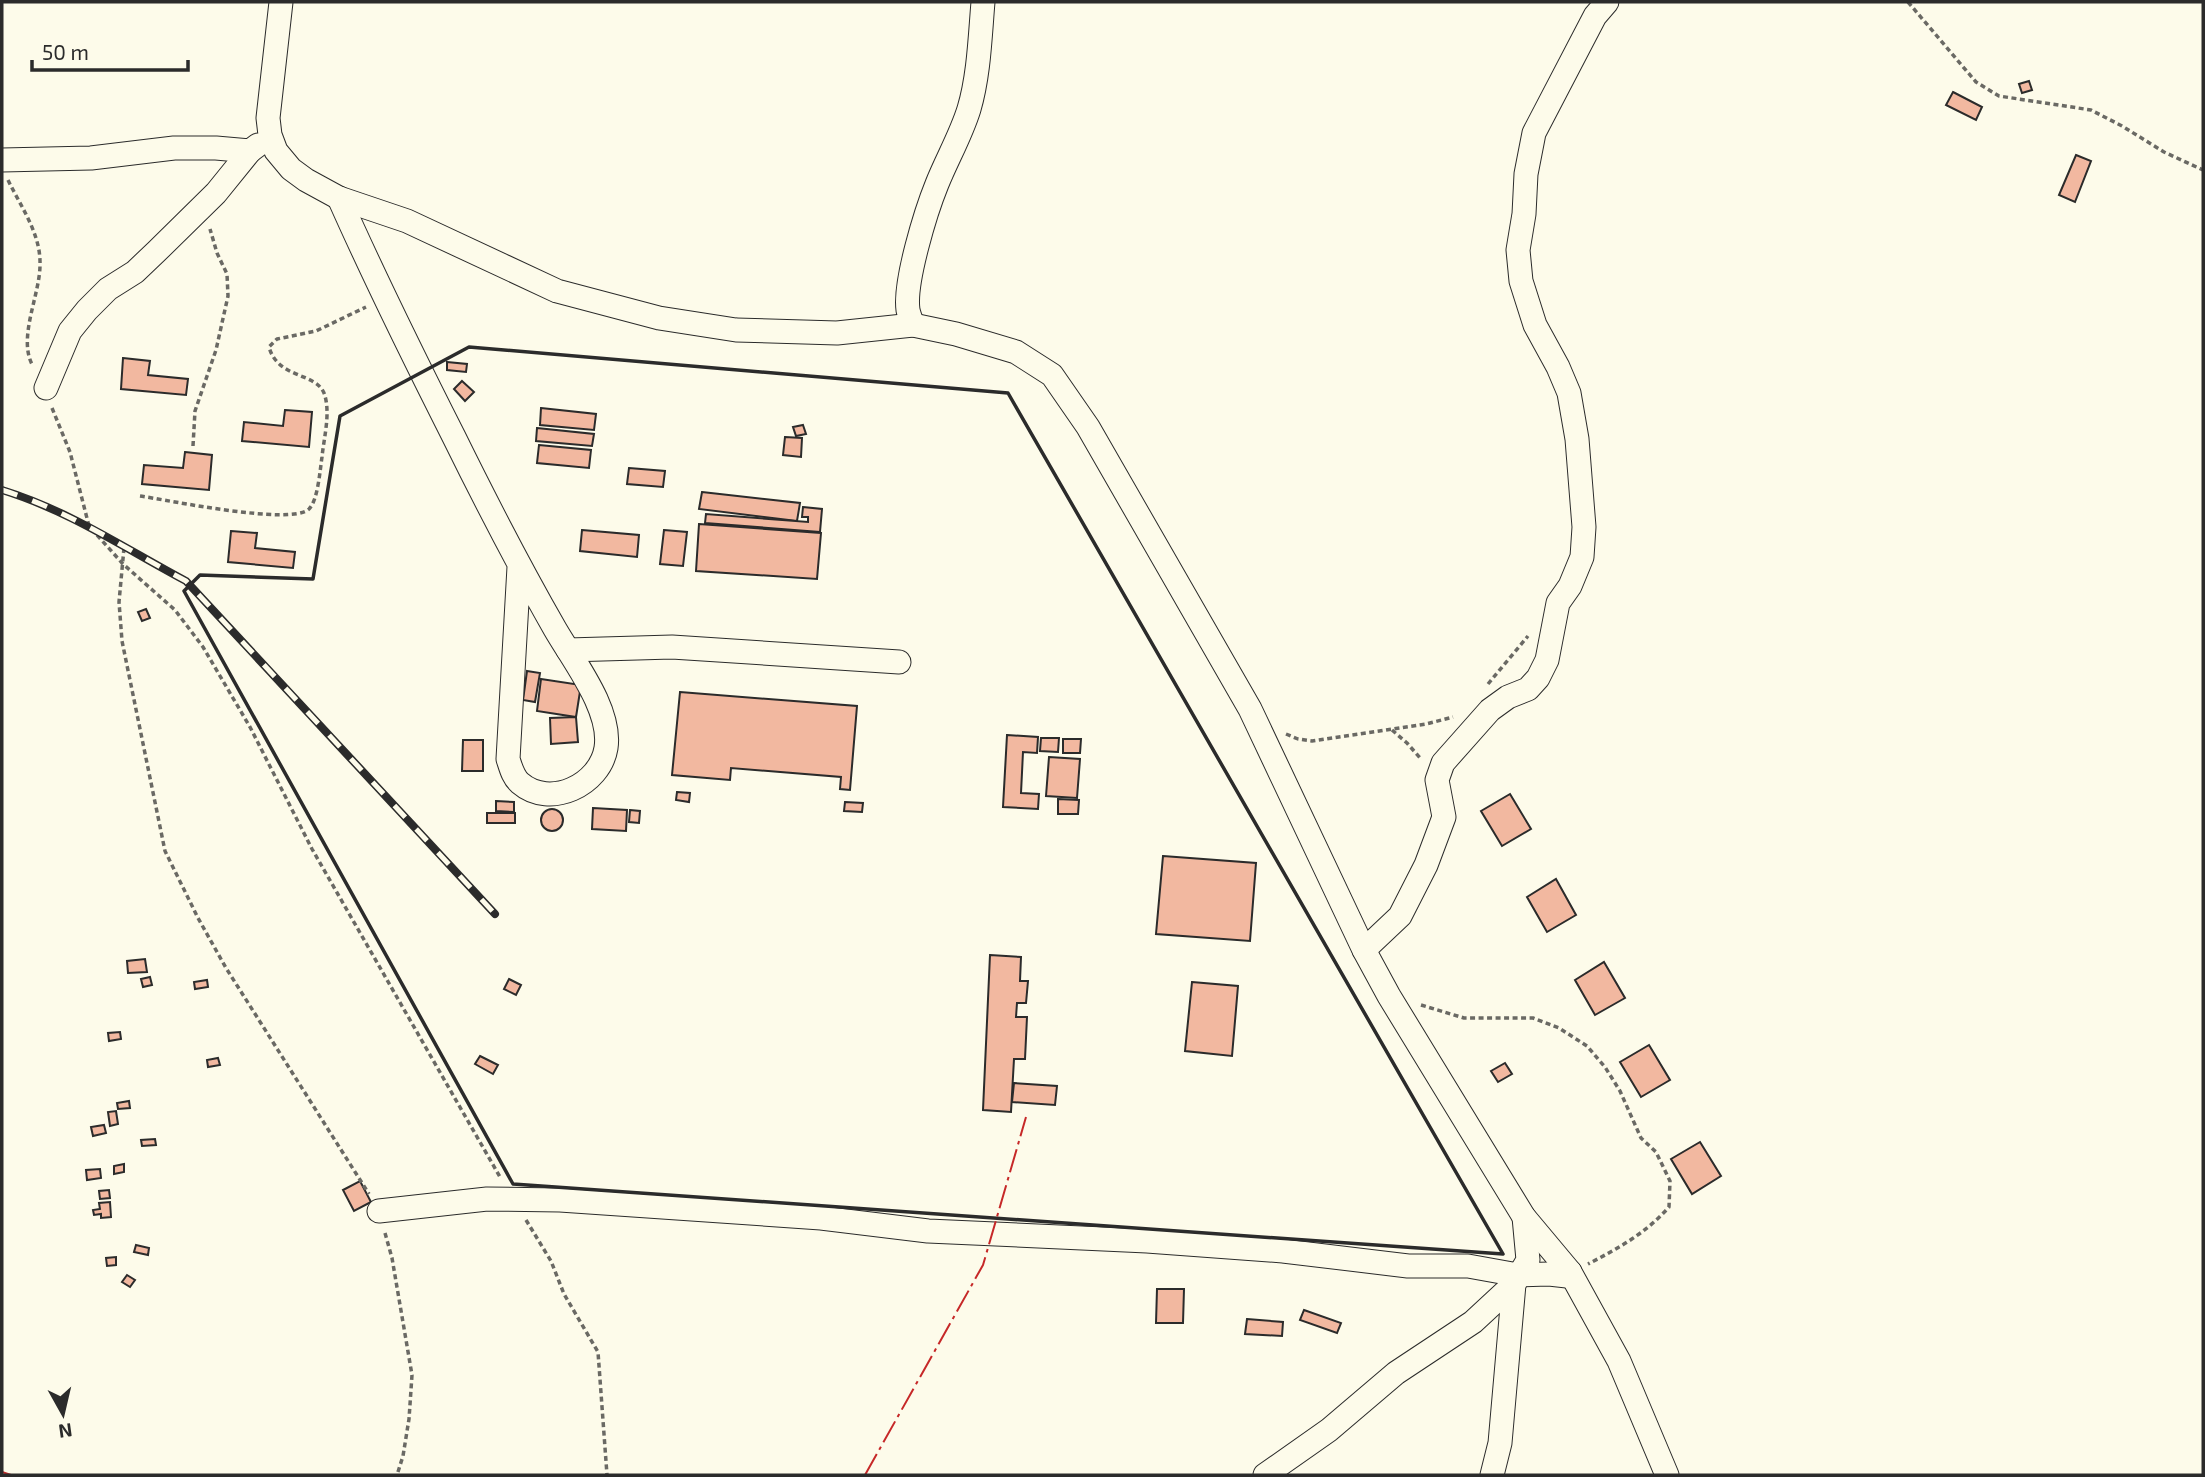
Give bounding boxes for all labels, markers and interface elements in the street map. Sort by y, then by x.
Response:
scale bar [32,28,187,72]
text: 50 m [42,39,89,64]
north arrow [28,1379,98,1449]
text: N [57,1419,74,1444]

